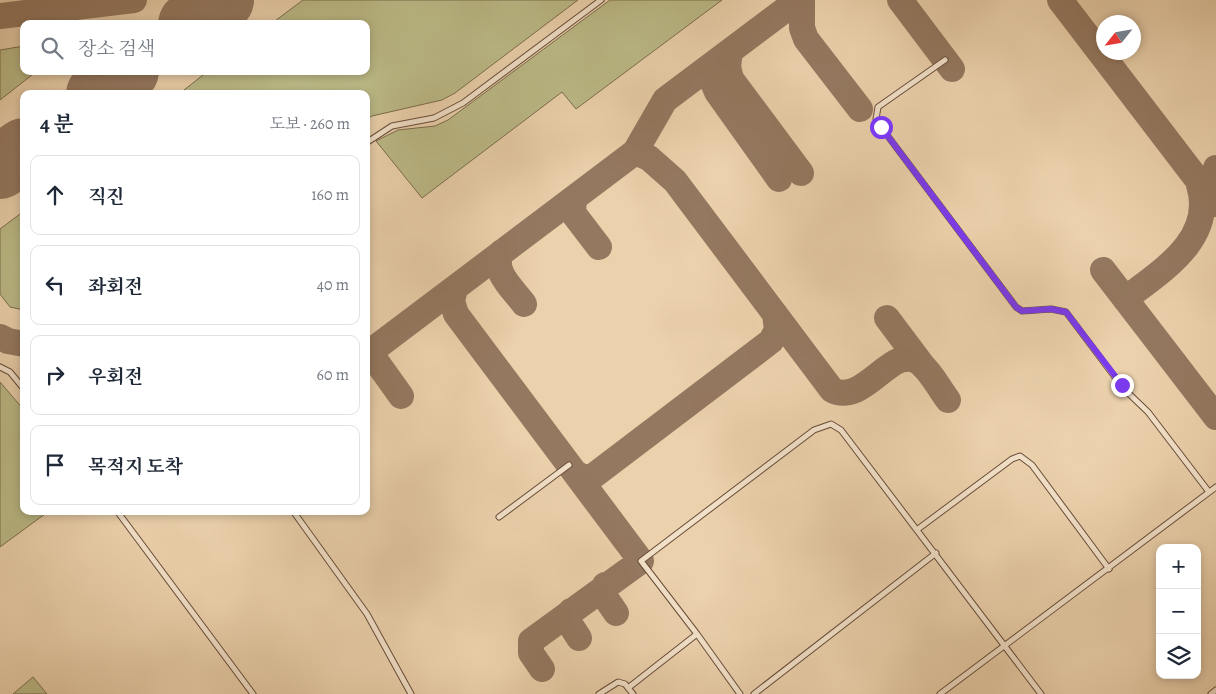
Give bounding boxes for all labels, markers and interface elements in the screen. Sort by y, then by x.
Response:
north arrow [1096,15,1141,60]
search box [20,20,370,75]
icon: search [38,34,66,62]
text: 장소 검색 [78,36,155,62]
text: 4 분 [40,110,74,138]
text: 도보 · 260 m [270,113,350,135]
route start [870,116,893,139]
icon: ahead [41,181,69,209]
text: 직진 [88,184,125,210]
text: 160 m [311,184,349,206]
icon: left [41,271,69,299]
text: 좌회전 [88,274,143,300]
text: 40 m [317,274,349,296]
icon: right [41,361,69,389]
text: 우회전 [88,364,143,390]
text: 60 m [317,364,349,386]
route end [1111,374,1134,397]
icon: arrive [41,451,69,479]
text: 목적지 도착 [88,454,183,480]
map controls [1156,544,1201,679]
button: + [1156,544,1201,589]
button: − [1156,589,1201,634]
button: layers [1156,634,1201,679]

